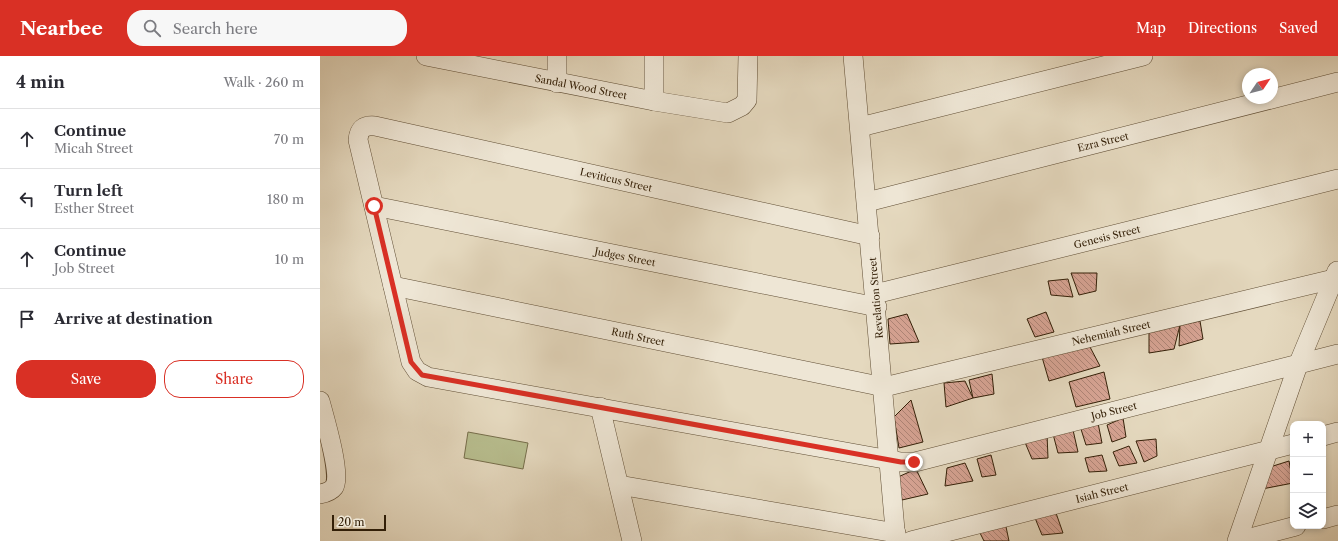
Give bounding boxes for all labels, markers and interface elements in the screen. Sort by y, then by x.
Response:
search box [127,10,407,46]
text: Nearbee [20,17,103,40]
icon: search [141,17,163,39]
text: Search here [173,19,258,38]
text: Map [1136,19,1166,37]
text: Directions [1188,19,1257,37]
text: Saved [1279,19,1318,37]
north arrow [1242,68,1278,104]
text: 4 min [16,72,65,92]
street label: Sandal Wood Street [534,72,629,102]
text: Walk · 260 m [223,74,304,90]
text: Continue [54,121,126,140]
icon: ahead [16,128,38,150]
street label: Ezra Street [1076,129,1130,155]
text: 70 m [274,131,304,147]
text: Micah Street [54,140,133,156]
street label: Leviticus Street [579,165,654,195]
text: Turn left [54,181,123,200]
icon: left [16,188,38,210]
text: 180 m [267,191,304,207]
route start [365,197,383,215]
text: Esther Street [54,200,134,216]
street label: Genesis Street [1072,222,1142,252]
text: Continue [54,241,126,260]
street label: Judges Street [591,244,657,269]
icon: ahead [16,248,38,270]
text: 10 m [275,251,304,267]
street label: Revelation Street [866,256,886,339]
text: Job Street [54,260,115,276]
icon: arrive [16,308,38,330]
text: Arrive at destination [54,309,213,328]
street label: Nehemiah Street [1070,318,1152,348]
street label: Ruth Street [610,325,666,349]
button: Save [16,360,156,398]
button: Share [164,360,304,398]
street label: Job Street [1088,399,1139,423]
map controls [1290,421,1326,529]
button: + [1290,421,1326,457]
route end [905,453,923,471]
button: − [1290,457,1326,493]
street label: Isiah Street [1074,480,1130,506]
button: layers [1290,493,1326,529]
scale bar [332,513,386,532]
text: 20 m [338,515,364,529]

